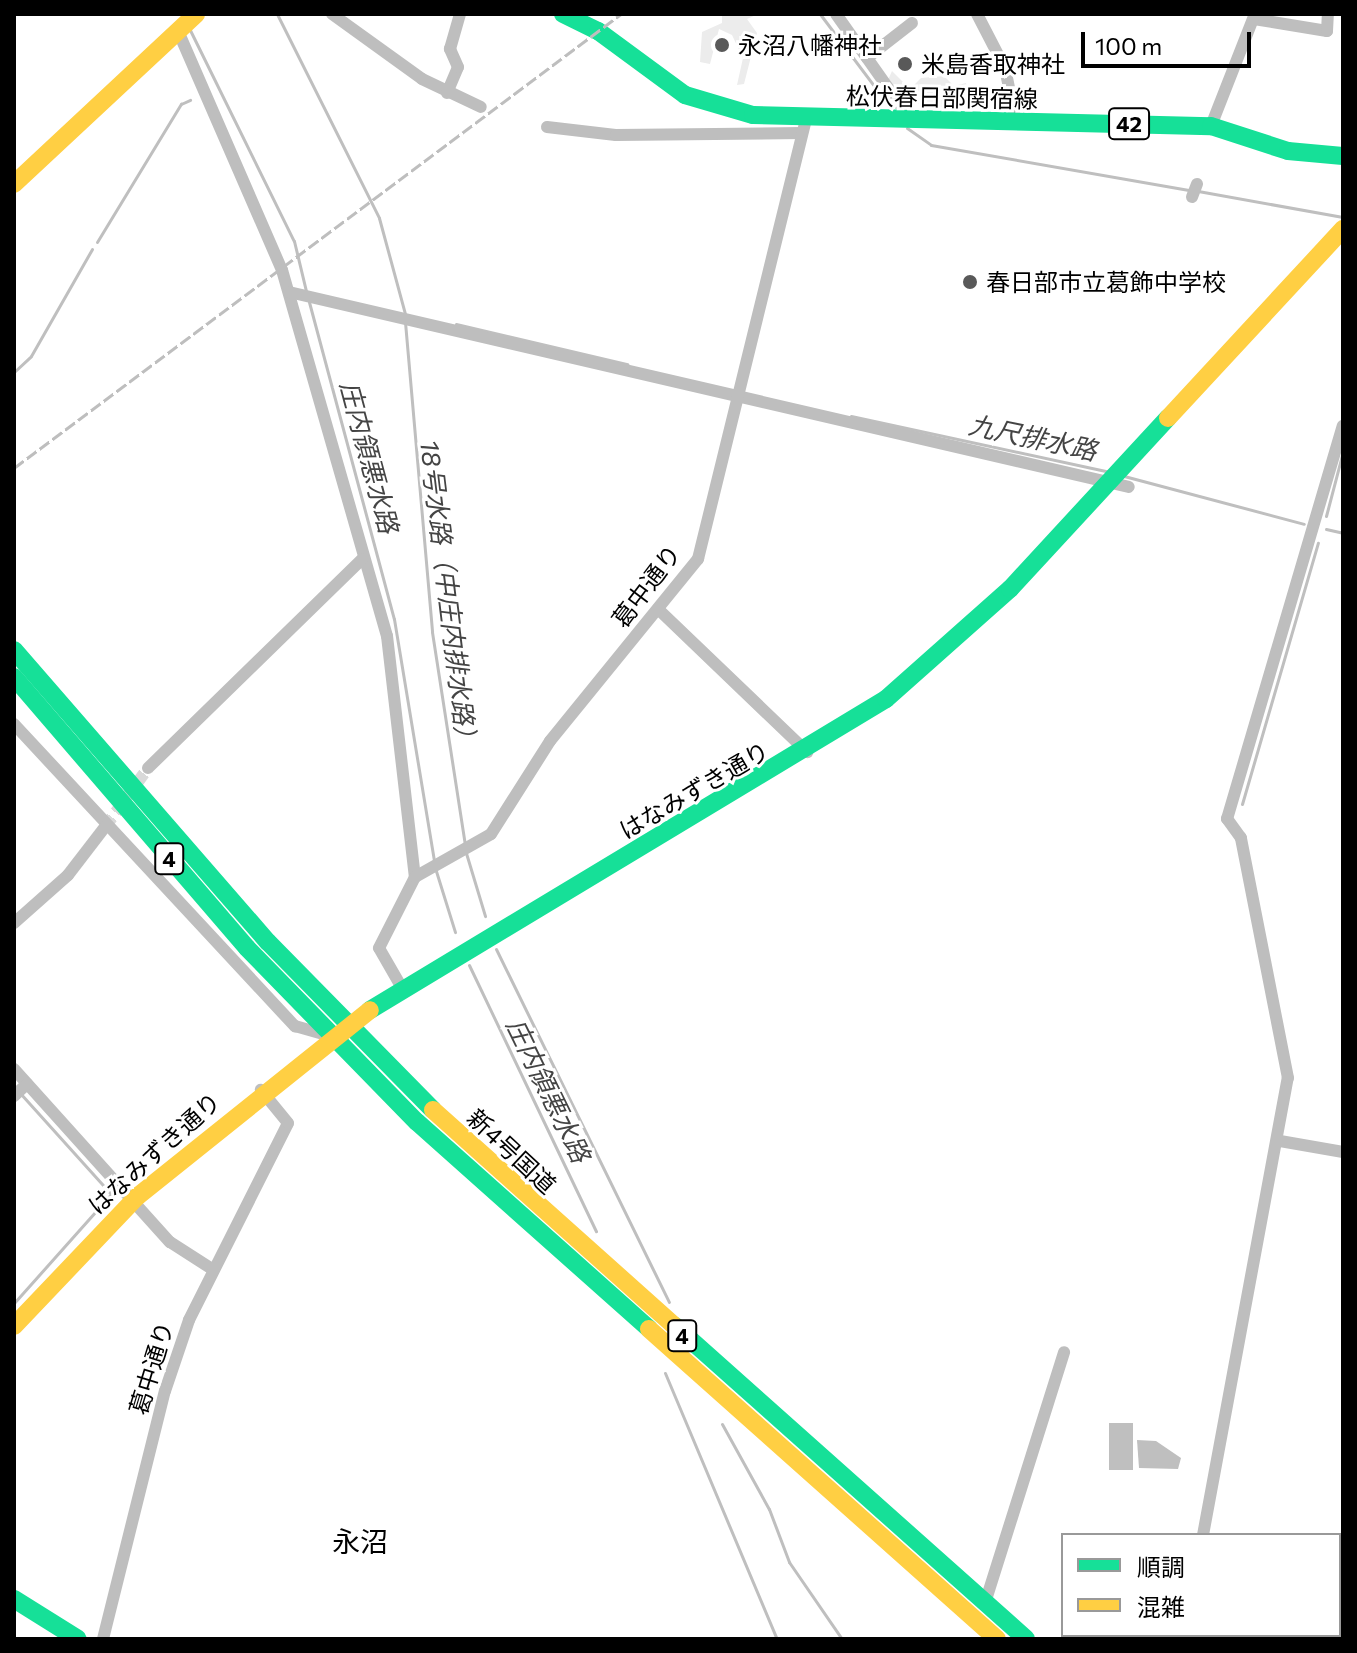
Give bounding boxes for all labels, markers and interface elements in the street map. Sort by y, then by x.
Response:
scale bar [1085,16,1255,66]
place label: 永沼八幡神社 [738,31,882,59]
text: 100 m [1095,31,1162,60]
marker: 永沼八幡神社 [713,36,731,54]
place label: 米島香取神社 [921,50,1065,78]
marker: 米島香取神社 [896,55,914,73]
street label: 松伏春日部関宿線 [846,81,1038,113]
road number: 42 [1107,106,1151,142]
place label: 春日部市立葛飾中学校 [986,268,1226,296]
marker: 春日部市立葛飾中学校 [961,273,979,291]
water label: 庄内領悪水路 [335,378,405,536]
water label: 九尺排水路 [966,408,1100,466]
water label: 18号水路（中庄内排水路） [414,438,484,752]
street label: 葛中通り [606,539,686,633]
street label: はなみずき通り [614,736,774,844]
road number: 4 [153,841,185,877]
water label: 庄内領悪水路 [501,1013,597,1167]
street label: はなみずき通り [82,1086,226,1220]
street label: 新4号国道 [462,1103,562,1199]
street label: 葛中通り [123,1318,179,1418]
road number: 4 [666,1318,698,1354]
district label: 永沼 [332,1524,388,1558]
legend [1061,1533,1341,1637]
text: 順調 [1137,1552,1185,1581]
text: 混雑 [1137,1592,1185,1621]

